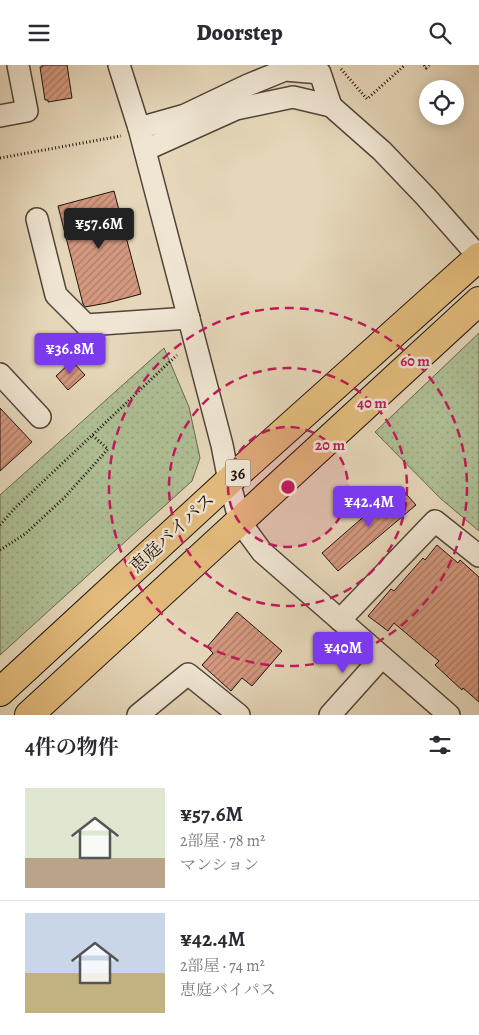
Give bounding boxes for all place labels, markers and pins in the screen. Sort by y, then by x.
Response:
pin: ¥57.6M [58,207,140,250]
pin: ¥36.8M [29,333,111,375]
centre of rings [279,478,297,496]
pin: ¥42.4M [328,485,410,528]
pin: ¥40M [313,631,373,674]

